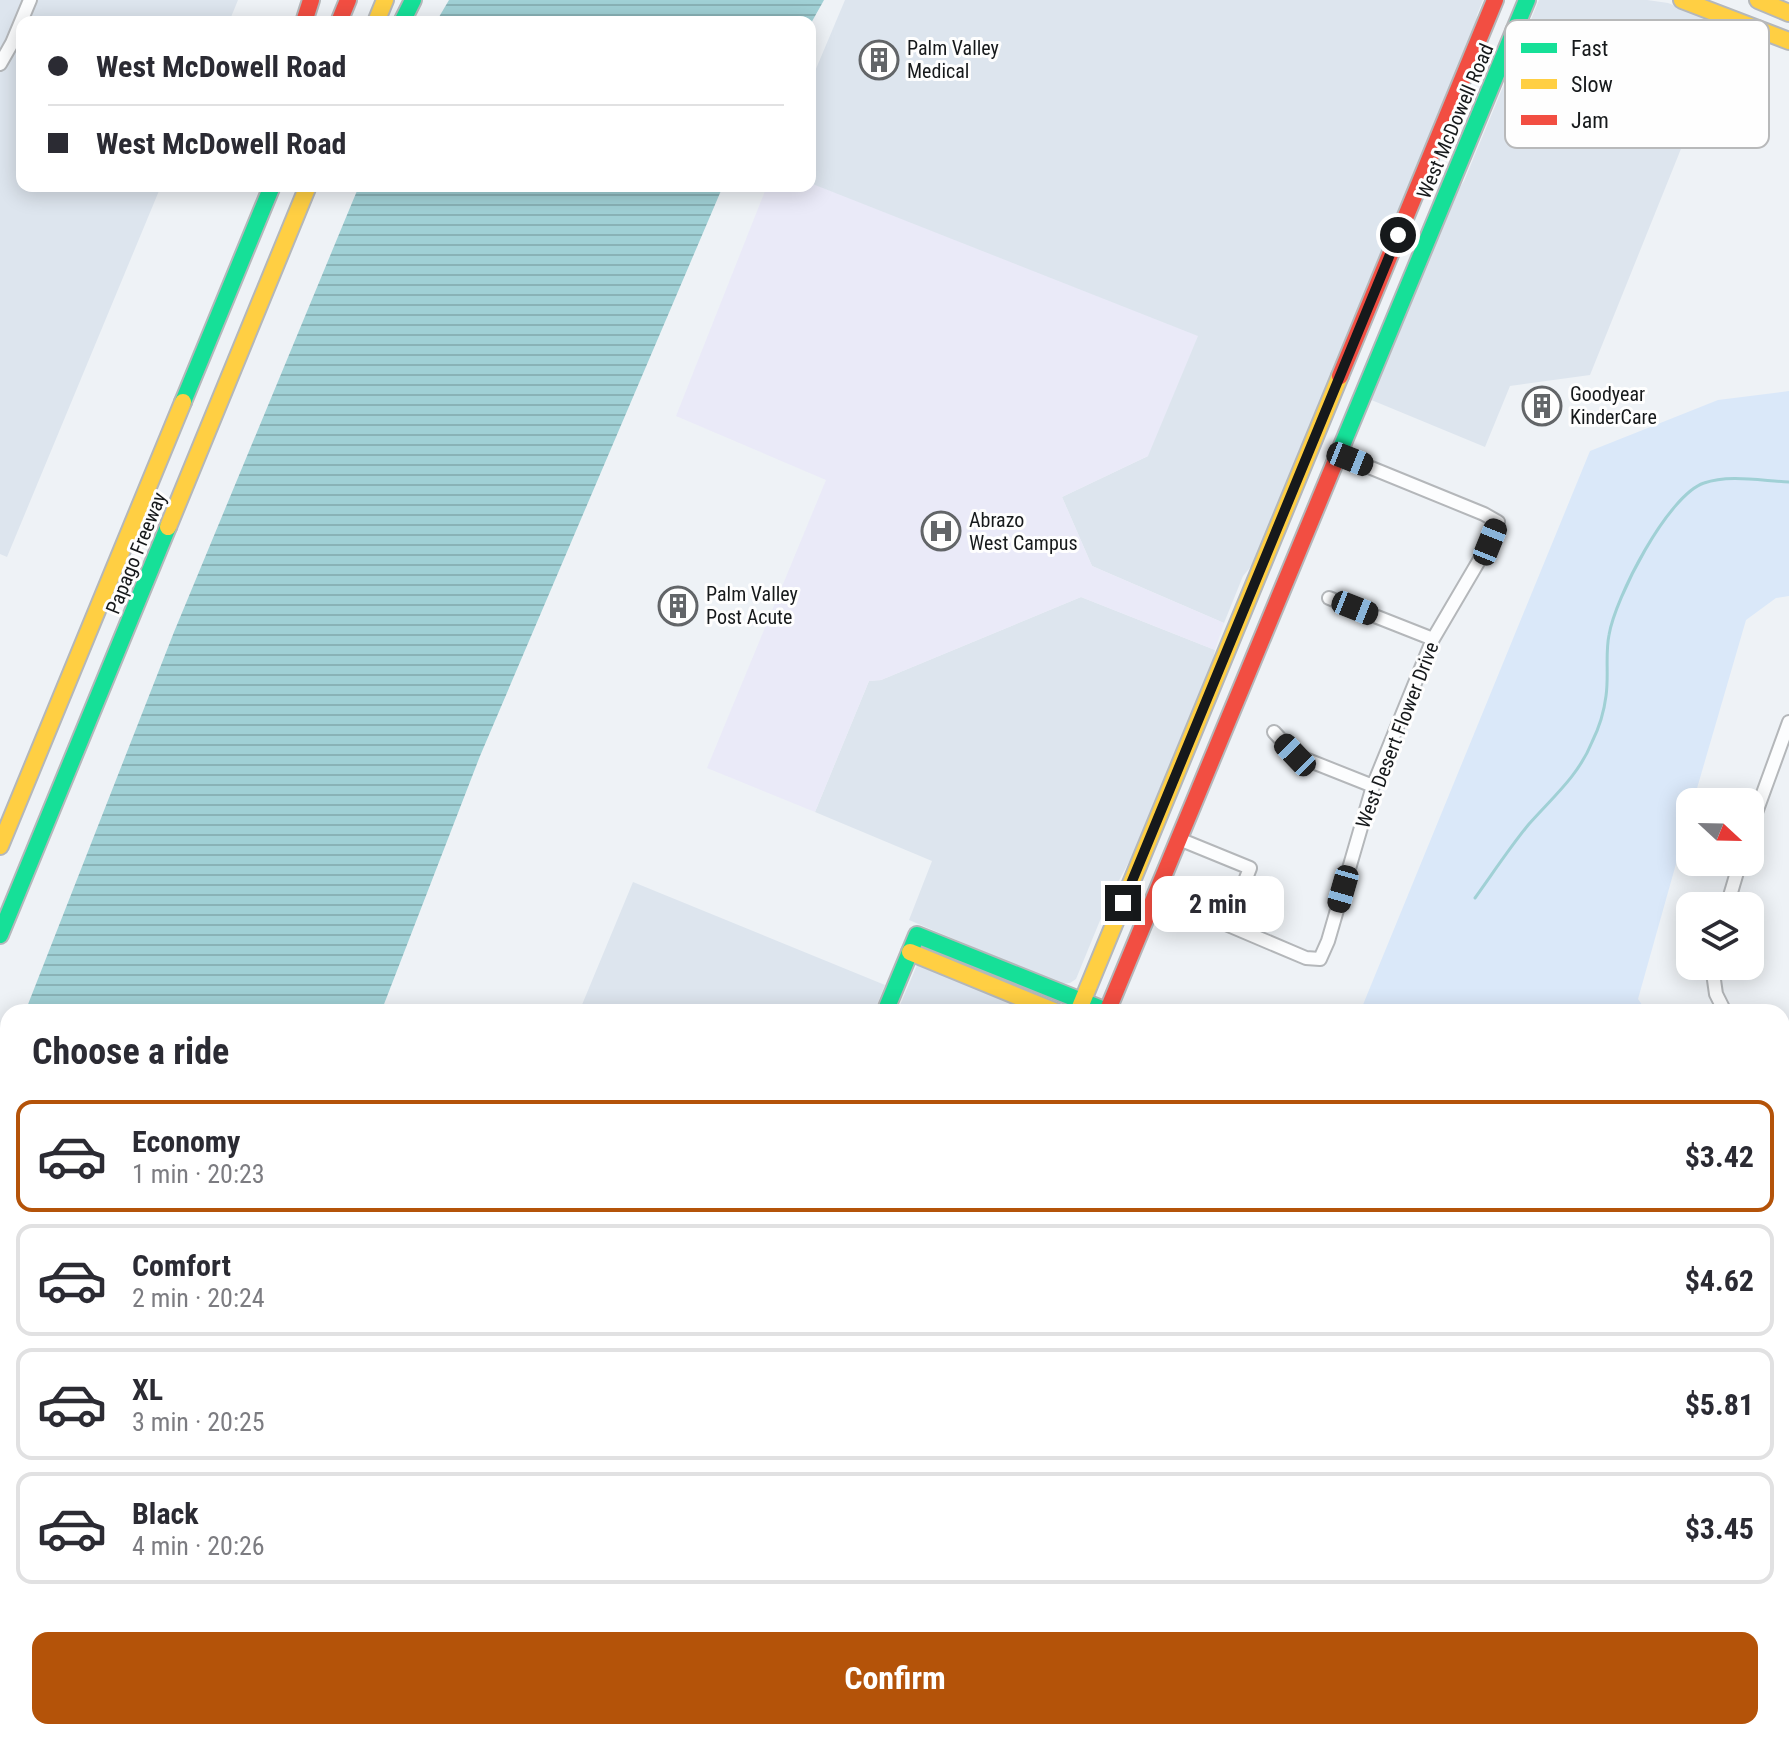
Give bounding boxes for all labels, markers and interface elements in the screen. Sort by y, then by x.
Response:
legend [1505,20,1769,148]
place label: Palm Valley Medical [907,36,999,83]
text: Fast [1571,36,1608,61]
building icon: Palm Valley Medical [858,39,900,81]
street label: West McDowell Road [1412,40,1498,202]
text: West McDowell Road [96,49,346,84]
text: Slow [1571,72,1613,97]
text: Jam [1571,108,1609,133]
text: West McDowell Road [96,126,346,161]
route start [1380,217,1416,253]
place label: Goodyear KinderCare [1570,382,1657,429]
building icon: Goodyear KinderCare [1521,385,1563,427]
car [1323,439,1377,479]
street label: Papago Freeway [101,489,171,617]
place label: Abrazo West Campus [969,508,1078,555]
hospital icon: Abrazo West Campus [920,510,962,552]
car [1470,515,1510,569]
place label: Palm Valley Post Acute [706,582,798,629]
building icon: Palm Valley Post Acute [657,585,699,627]
car [1328,588,1382,628]
street label: West Desert Flower Drive [1350,638,1444,832]
car [1270,729,1320,781]
north arrow [1676,788,1764,876]
map controls [1676,788,1764,980]
car [1325,863,1361,915]
callout: 2 min [1151,875,1283,931]
route end [1105,885,1141,921]
text: 2 min [1189,889,1247,919]
button: layers [1676,892,1764,980]
text: Choose a ride [32,1031,229,1073]
icon: car [36,1120,108,1192]
text: Economy [132,1124,240,1159]
text: $3.42 [1685,1139,1754,1174]
text: 1 min · 20:23 [132,1159,265,1189]
icon: car [36,1244,108,1316]
text: Comfort [132,1248,231,1283]
text: $4.62 [1685,1263,1754,1298]
text: 2 min · 20:24 [132,1283,265,1313]
icon: car [36,1368,108,1440]
text: XL [132,1372,163,1407]
text: $5.81 [1685,1387,1754,1422]
text: 3 min · 20:25 [132,1407,265,1437]
icon: car [36,1492,108,1564]
text: Black [132,1496,199,1531]
text: $3.45 [1685,1511,1754,1546]
text: 4 min · 20:26 [132,1531,265,1561]
button: Confirm [32,1632,1758,1724]

